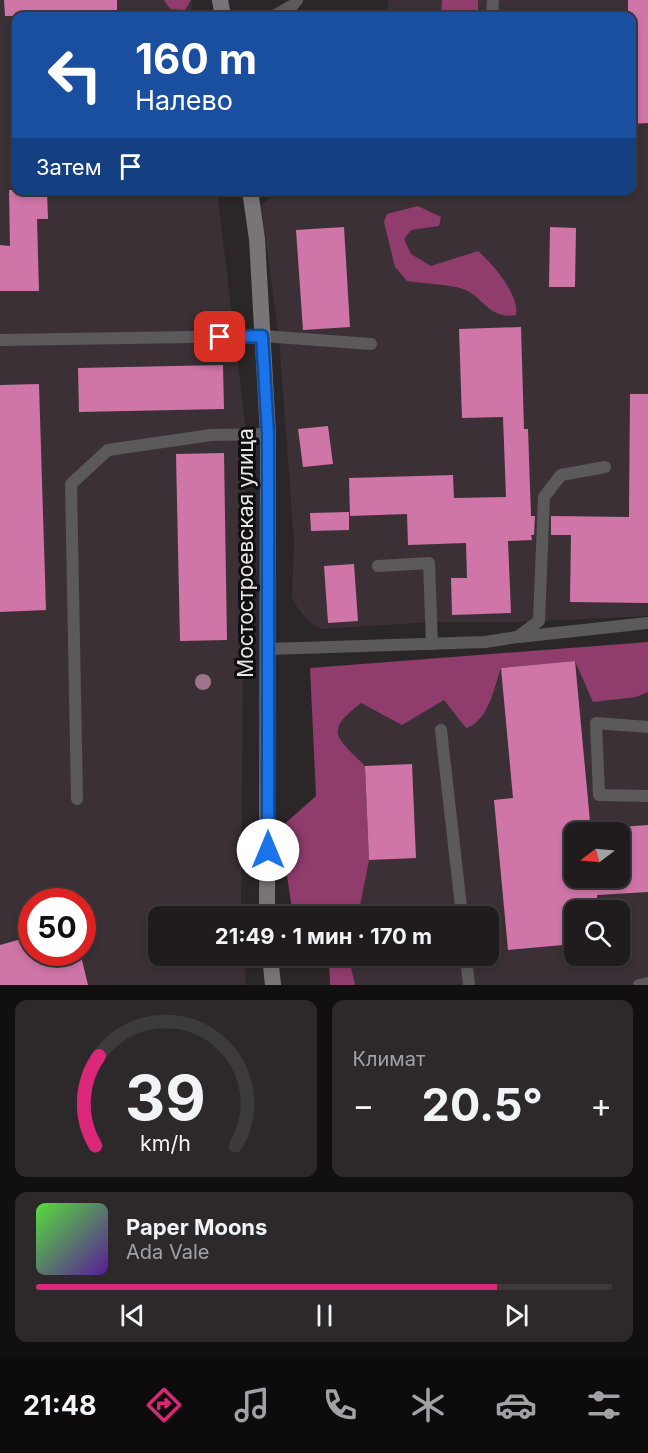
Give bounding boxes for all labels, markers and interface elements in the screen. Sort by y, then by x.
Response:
text: 160 m [135,33,257,84]
icon: left [36,36,114,114]
text: Налево [135,84,233,117]
icon: arrive [114,150,147,183]
text: Затем [36,154,102,180]
pin [194,311,245,362]
icon: arrive [203,320,236,353]
street label: Мостостроевская улица [233,428,258,678]
position arrow [236,818,300,882]
north arrow [564,822,630,888]
map controls [564,822,630,966]
speed limit sign: 50 [18,888,96,966]
button: search [564,900,630,966]
text: 21:49 · 1 мин · 170 m [215,923,432,949]
text: Климат [353,1047,425,1071]
text: 39 [125,1060,206,1135]
text: 20.5° [422,1077,543,1132]
text: − [353,1085,374,1125]
text: + [590,1085,612,1125]
text: km/h [140,1130,191,1156]
text: Paper Moons [126,1214,267,1240]
text: Ada Vale [126,1240,209,1264]
icon: previous [116,1299,149,1332]
icon: pause [308,1299,341,1332]
icon: next [500,1299,533,1332]
icon: directions [143,1384,185,1426]
icon: music [231,1384,273,1426]
icon: phone [319,1384,361,1426]
icon: climate [407,1384,449,1426]
icon: car [495,1384,537,1426]
icon: filters [583,1384,625,1426]
text: 21:48 [23,1389,97,1422]

